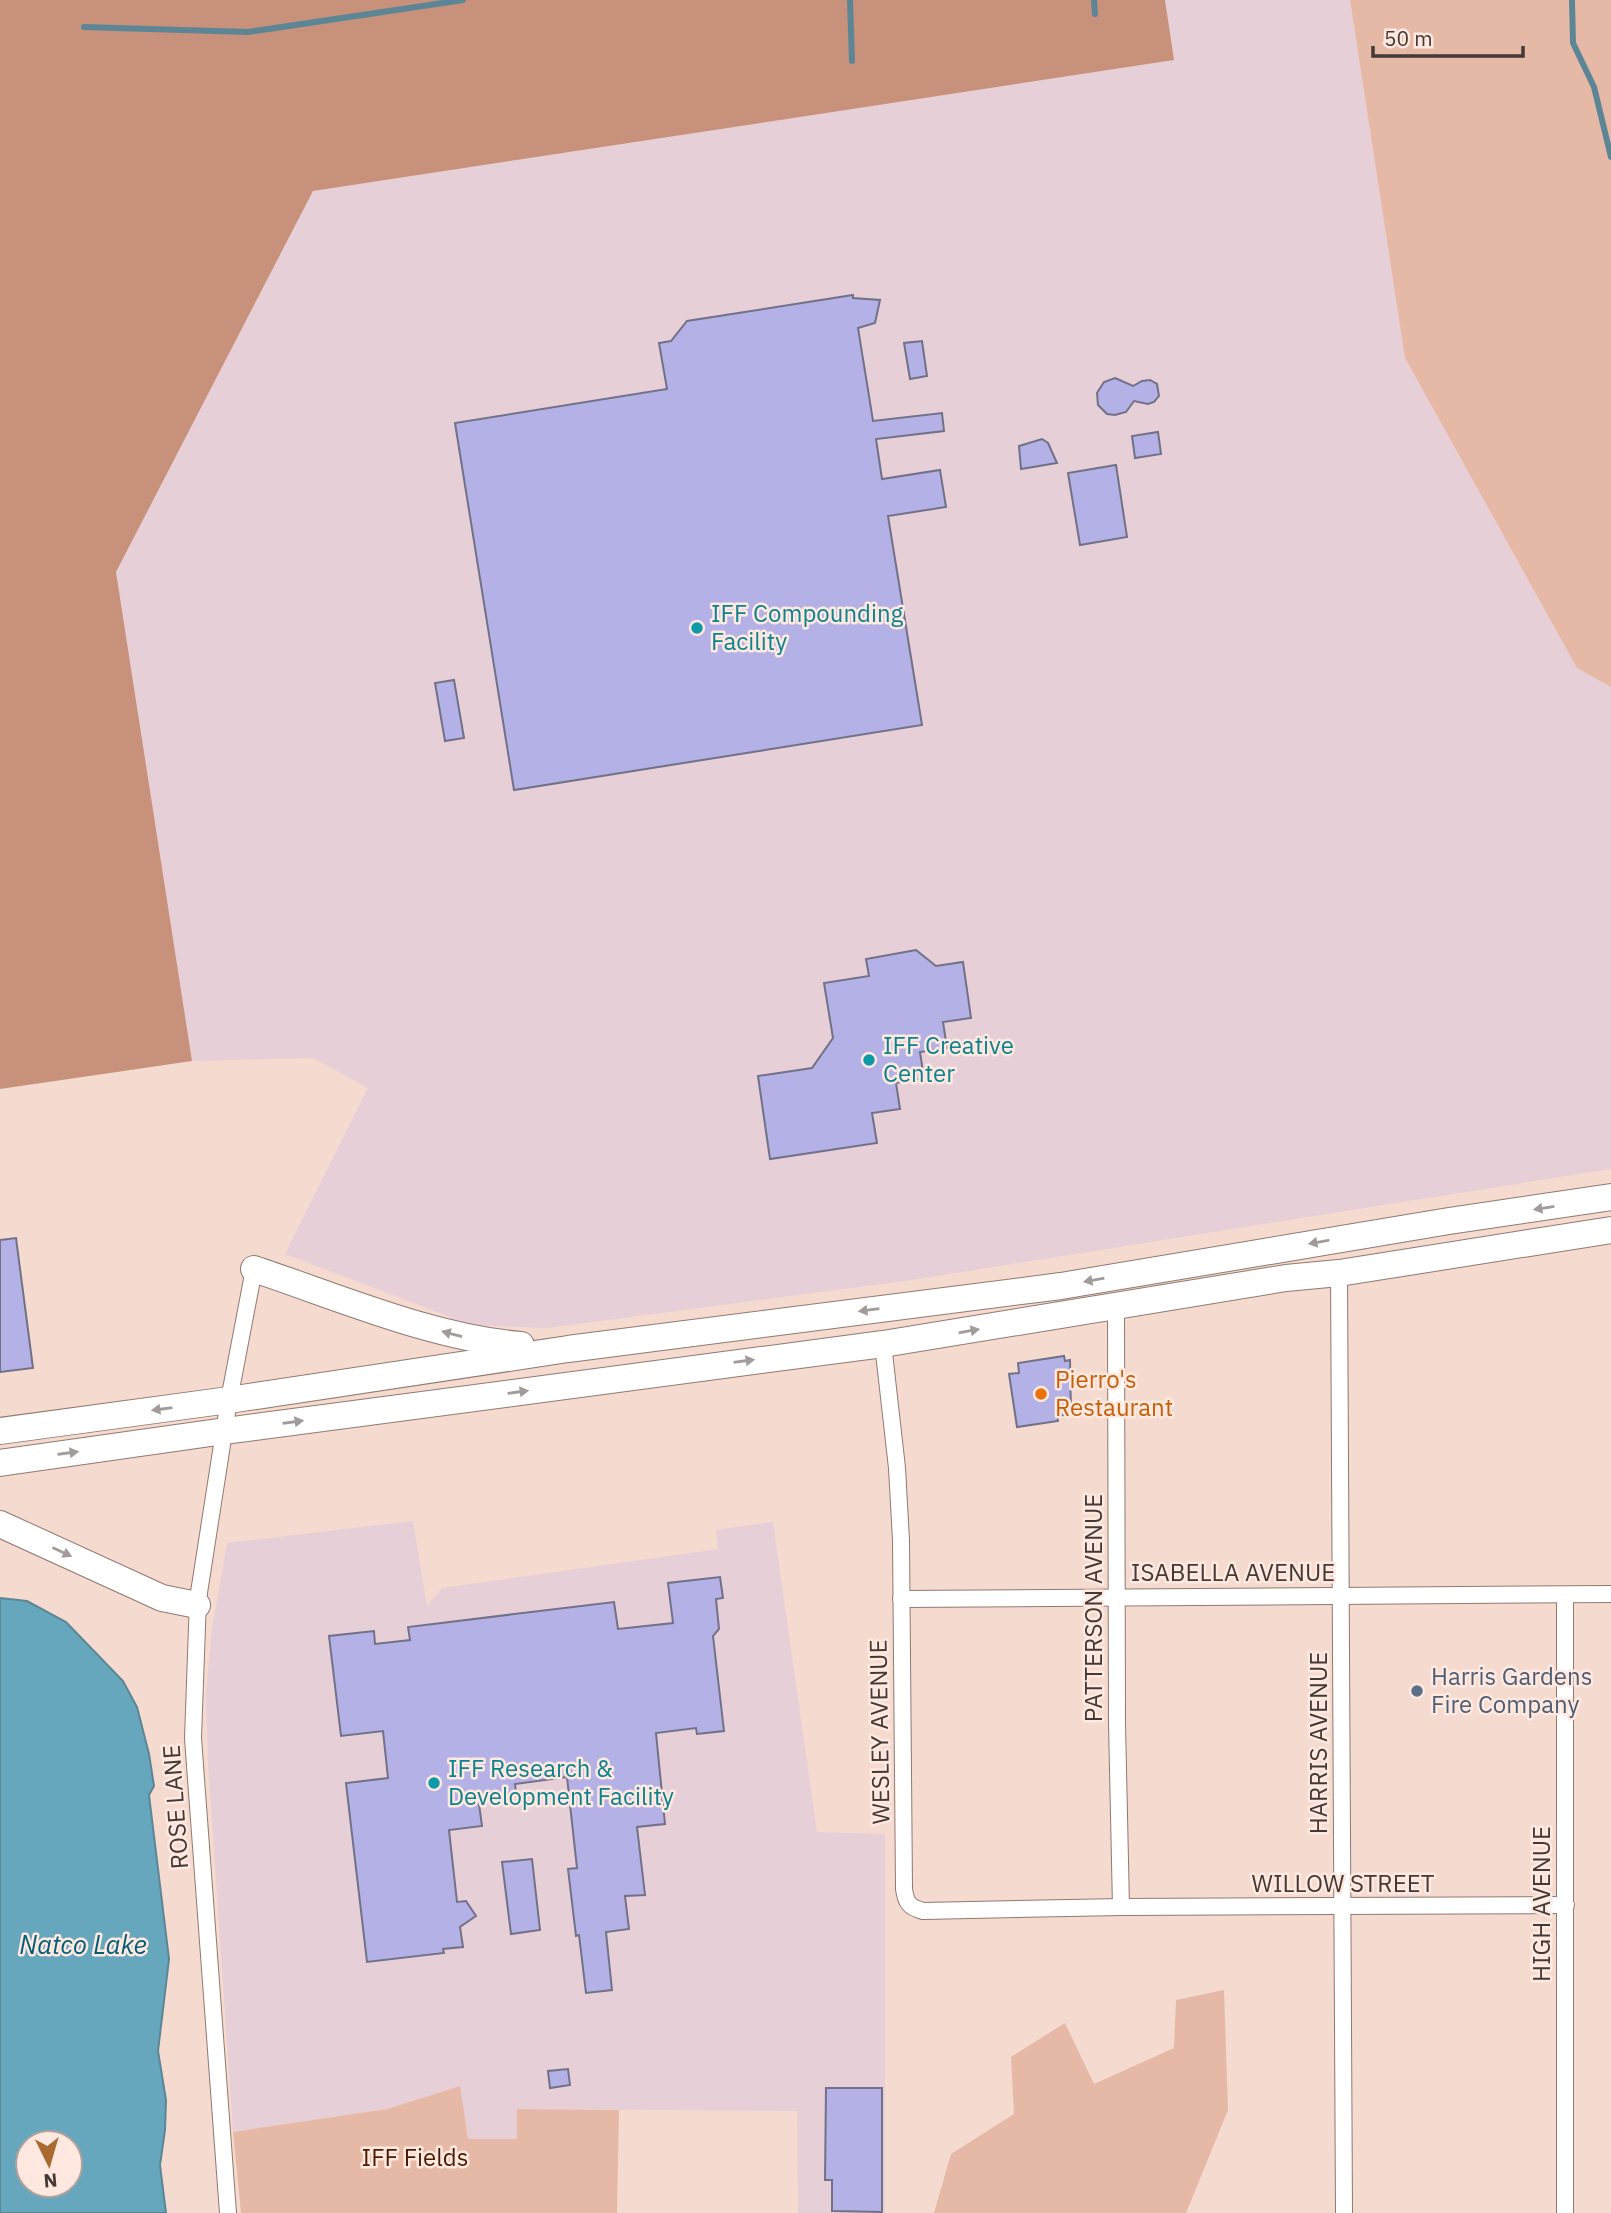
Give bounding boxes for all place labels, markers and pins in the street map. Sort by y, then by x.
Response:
place label: IFF Compounding Facility [711,597,904,657]
marker: IFF Compounding Facility [689,620,705,636]
place label: IFF Creative Center [883,1029,1014,1089]
marker: IFF Creative Center [861,1052,877,1068]
place label: Pierro's Restaurant [1055,1363,1173,1423]
marker: Pierro's Restaurant [1033,1386,1049,1402]
place label: Harris Gardens Fire Company [1431,1660,1592,1720]
marker: Harris Gardens Fire Company [1409,1683,1425,1699]
place label: IFF Research & Development Facility [448,1752,674,1812]
marker: IFF Research & Development Facility [426,1775,442,1791]

